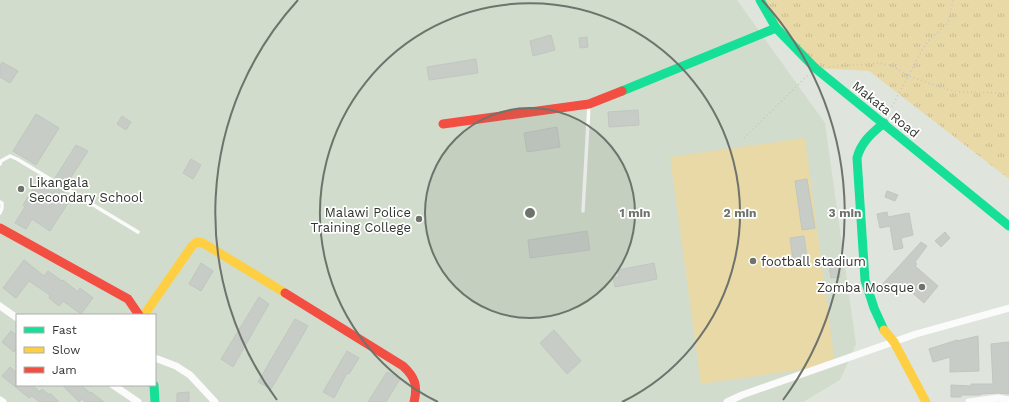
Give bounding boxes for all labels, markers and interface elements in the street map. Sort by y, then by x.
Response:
street label: Makata Road [849,78,922,141]
place label: Likangala Secondary School [29,175,143,205]
marker: Likangala Secondary School [16,184,26,194]
place label: Malawi Police Training College [311,205,411,235]
centre of rings [523,206,537,220]
text: 1 min [620,206,650,220]
text: 2 min [724,206,756,220]
text: 3 min [829,206,861,220]
marker: Malawi Police Training College [414,214,424,224]
place label: football stadium [761,254,866,269]
marker: football stadium [748,256,758,266]
place label: Zomba Mosque [817,280,914,295]
marker: Zomba Mosque [917,282,927,292]
legend [16,314,156,386]
text: Fast [52,323,77,337]
text: Slow [52,343,80,357]
text: Jam [52,363,77,377]

